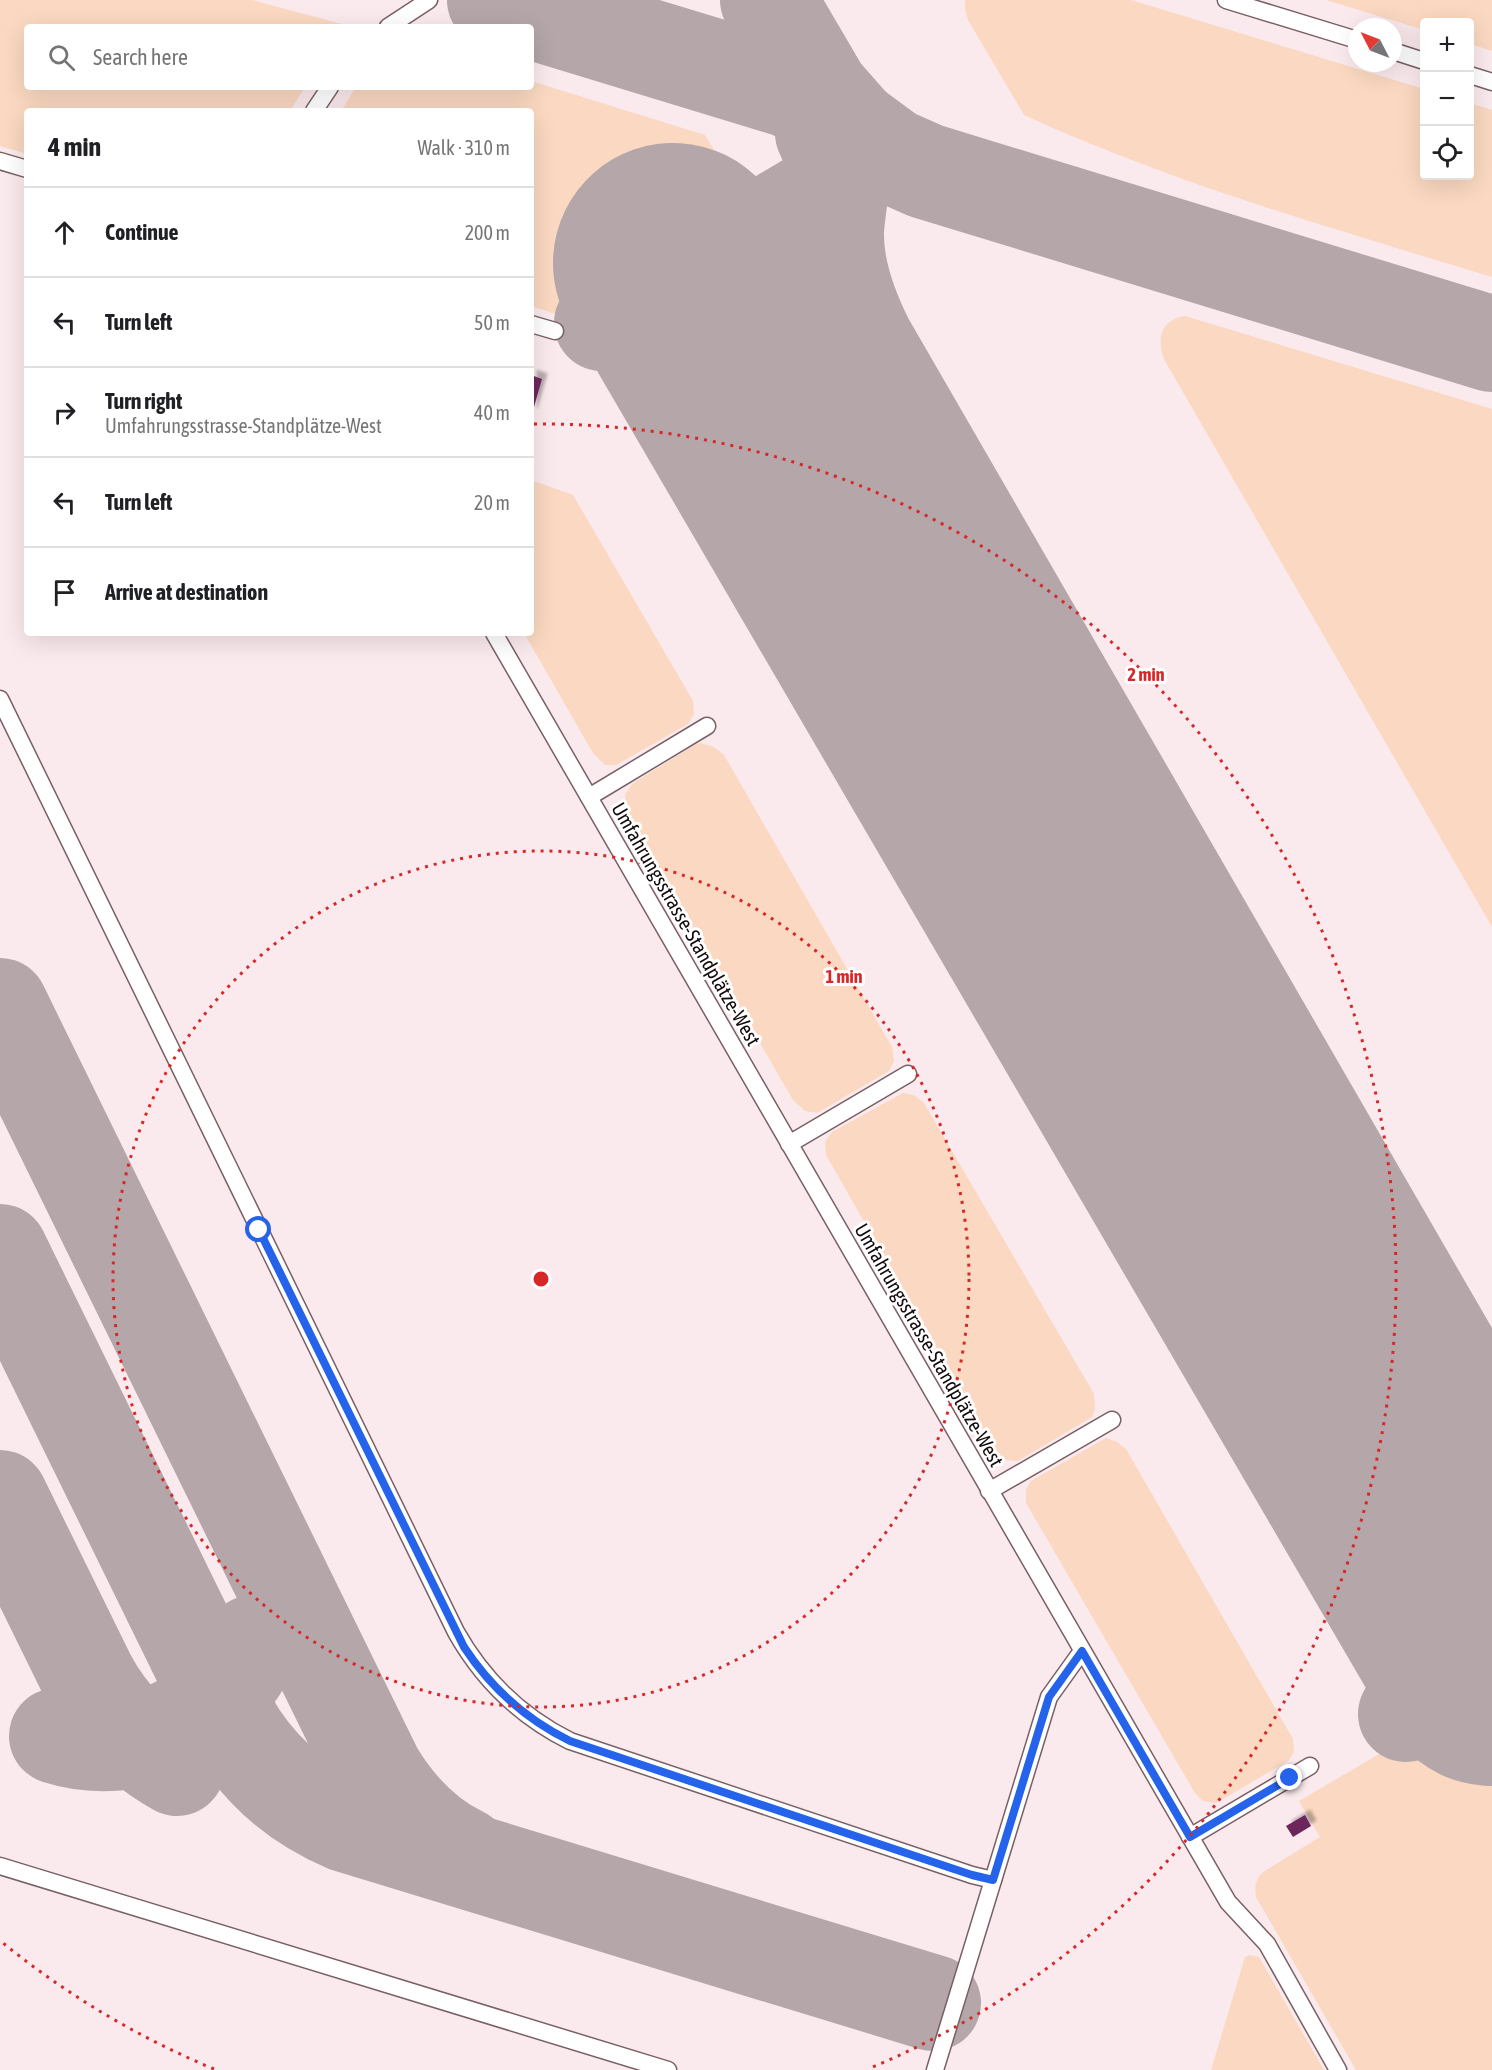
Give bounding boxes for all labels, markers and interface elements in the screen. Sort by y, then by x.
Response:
north arrow [1348,18,1402,72]
map controls [1420,18,1474,180]
button: + [1420,18,1474,72]
search box [24,24,534,90]
icon: search [45,41,78,74]
text: Search here [93,44,188,70]
button: − [1420,72,1474,126]
button: locate [1420,126,1474,180]
text: 4 min [48,132,101,162]
text: Walk · 310 m [418,136,510,159]
icon: ahead [48,216,81,249]
text: Continue [105,219,179,245]
text: 200 m [465,221,510,244]
icon: left [48,306,81,339]
text: Turn left [105,309,172,335]
text: 50 m [474,311,510,334]
text: Turn right [105,388,182,414]
icon: right [48,396,81,429]
text: 40 m [474,401,510,424]
text: Umfahrungsstrasse-Standplätze-West [105,414,382,437]
icon: left [48,486,81,519]
text: Turn left [105,489,172,515]
text: 20 m [474,491,510,514]
icon: arrive [48,576,81,609]
text: Arrive at destination [105,579,268,605]
text: 2 min [1128,664,1165,685]
street label: Umfahrungsstrasse-Standplätze-West [607,798,766,1050]
text: 1 min [826,966,863,987]
route start [245,1216,271,1242]
street label: Umfahrungsstrasse-Standplätze-West [850,1219,1009,1471]
centre of rings [531,1269,551,1289]
route end [1276,1764,1302,1790]

